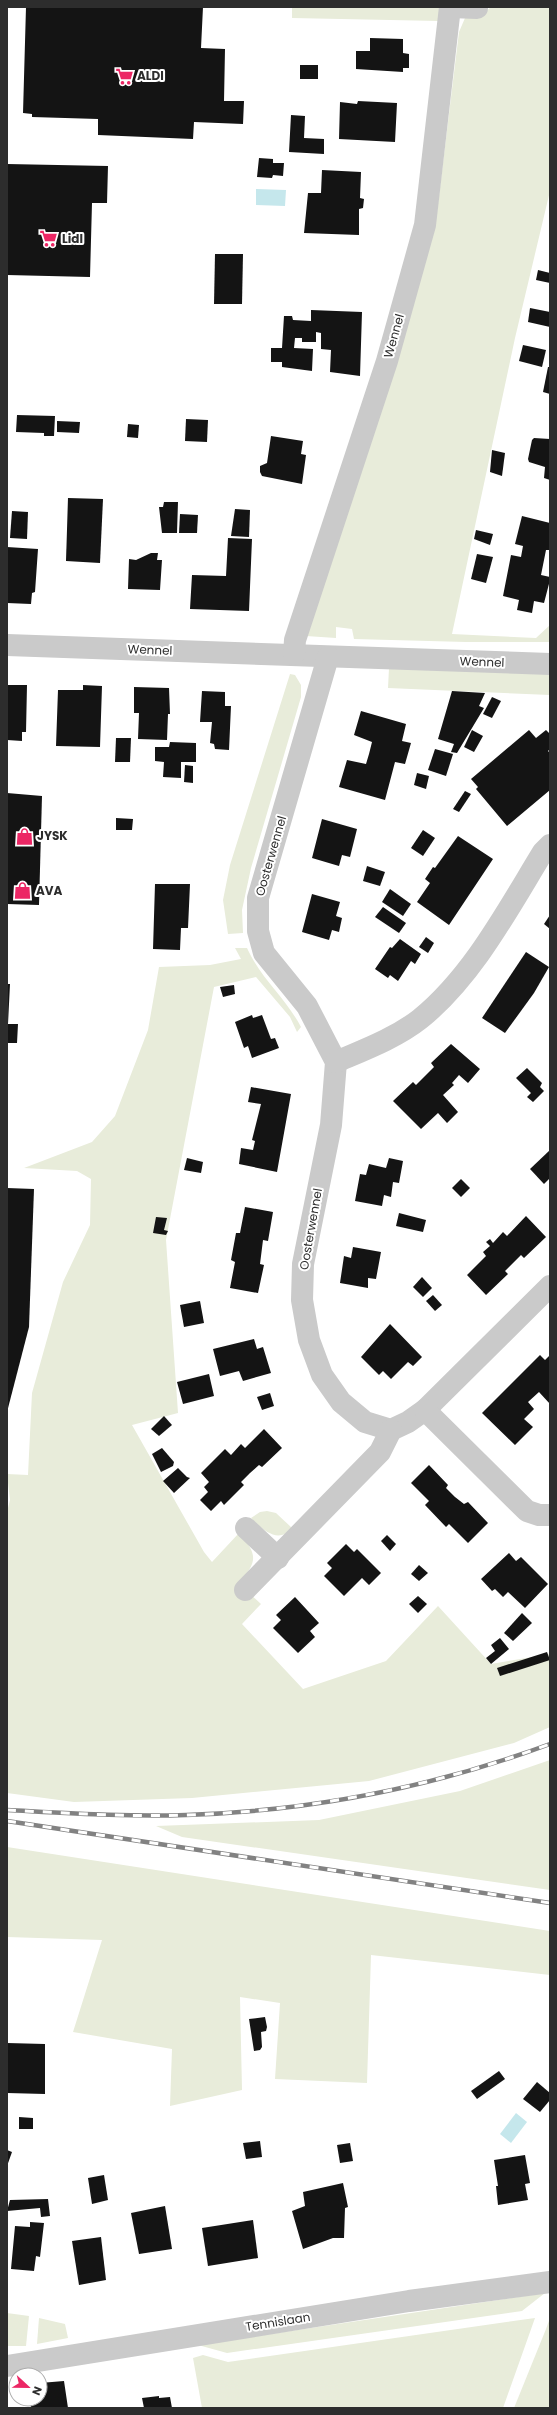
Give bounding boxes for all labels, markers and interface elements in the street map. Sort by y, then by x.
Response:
supermarket icon: ALDI [114,66,134,86]
place label: ALDI [137,67,164,84]
supermarket icon: Lidl [39,229,59,249]
place label: Lidl [62,230,83,247]
street label: Wennel [379,312,408,360]
street label: Wennel [127,640,173,659]
street label: Wennel [459,652,505,671]
street label: Oosterwennel [251,814,290,898]
shop icon: JYSK [14,826,34,846]
place label: JYSK [37,827,68,844]
shop icon: AVA [13,881,33,901]
place label: AVA [36,882,63,899]
street label: Oosterwennel [295,1187,326,1271]
street label: Tennislaan [244,2308,312,2335]
north arrow [8,2367,48,2407]
text: N [28,2384,46,2398]

